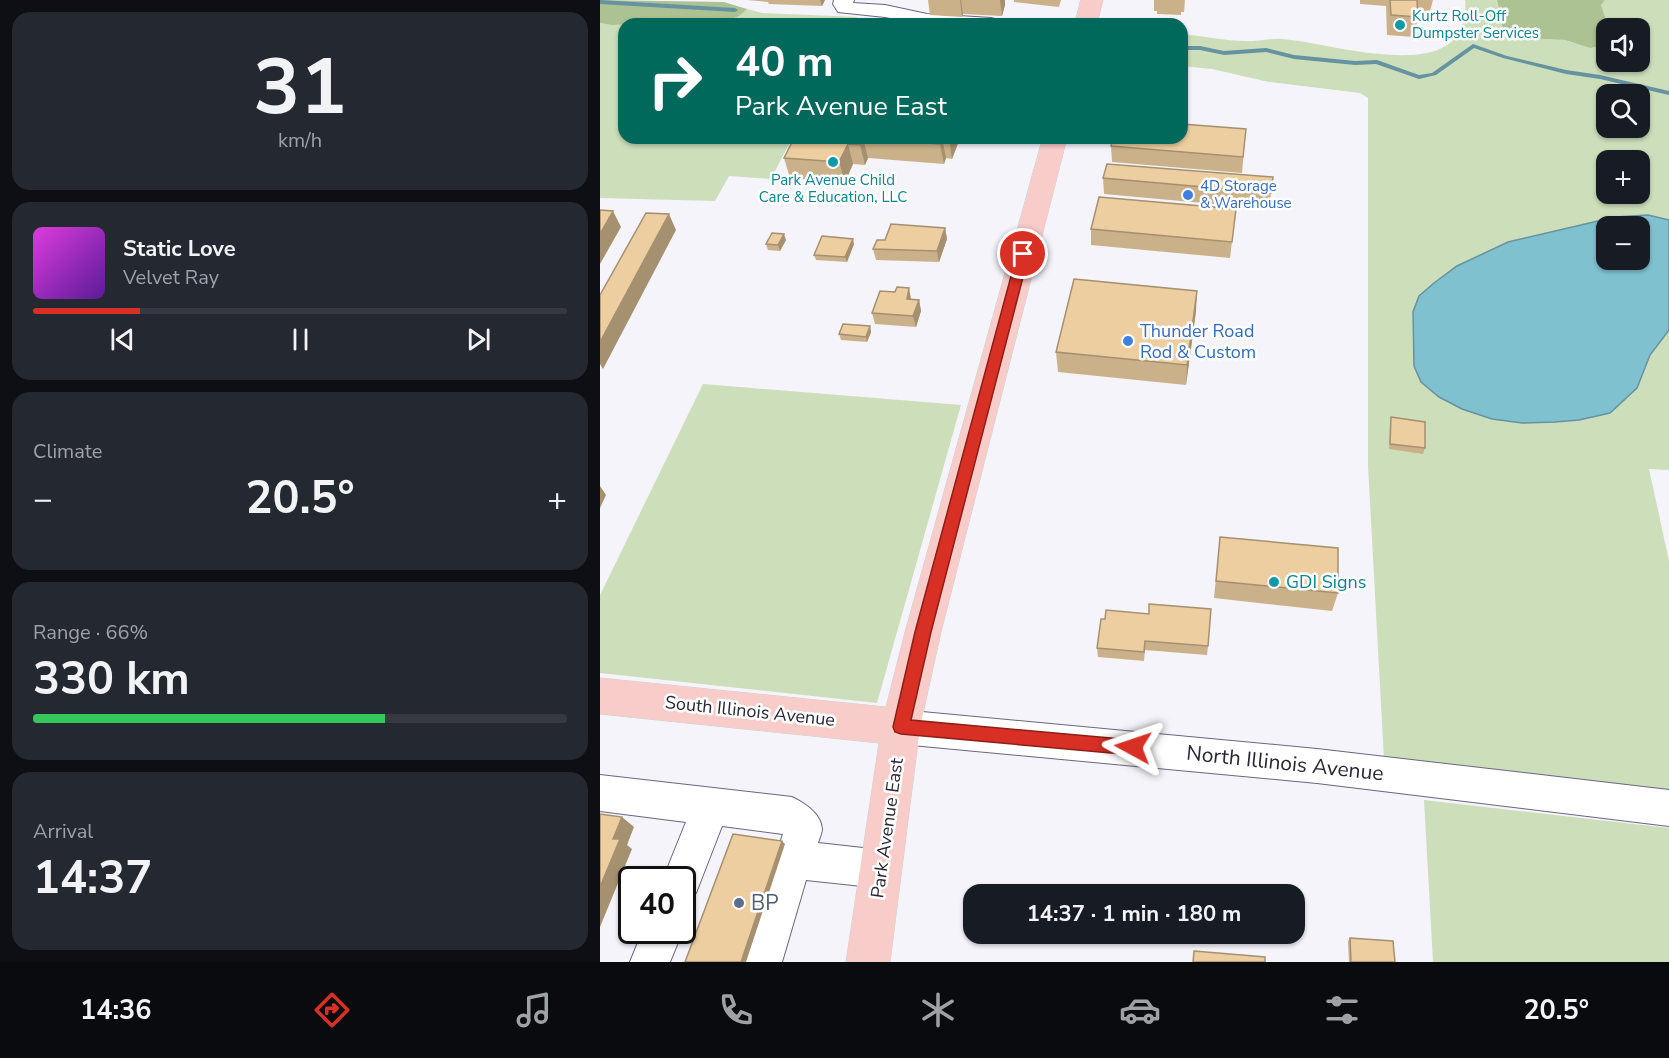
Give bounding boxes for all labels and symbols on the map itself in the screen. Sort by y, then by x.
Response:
place label: Kurtz Roll-Off Dumpster Services [1412,6,1539,43]
marker: Kurtz Roll-Off Dumpster Services [1393,18,1407,32]
marker: Park Avenue Child Care & Education, LLC [826,155,840,169]
place label: Park Avenue Child Care & Education, LLC [759,170,907,207]
place label: 4D Storage & Warehouse [1200,176,1292,213]
marker: 4D Storage & Warehouse [1181,188,1195,202]
pin [997,228,1048,279]
place label: Thunder Road Rod & Custom [1140,319,1256,364]
marker: Thunder Road Rod & Custom [1121,334,1135,348]
place label: GDI Signs [1286,570,1366,594]
marker: GDI Signs [1267,575,1281,589]
street label: South Illinois Avenue [664,690,836,732]
position arrow [1101,715,1165,779]
street label: North Illinois Avenue [1185,739,1385,787]
street label: Park Avenue East [865,756,909,900]
speed limit sign: 40 [618,866,696,944]
place label: BP [751,889,779,917]
marker: BP [732,896,746,910]

